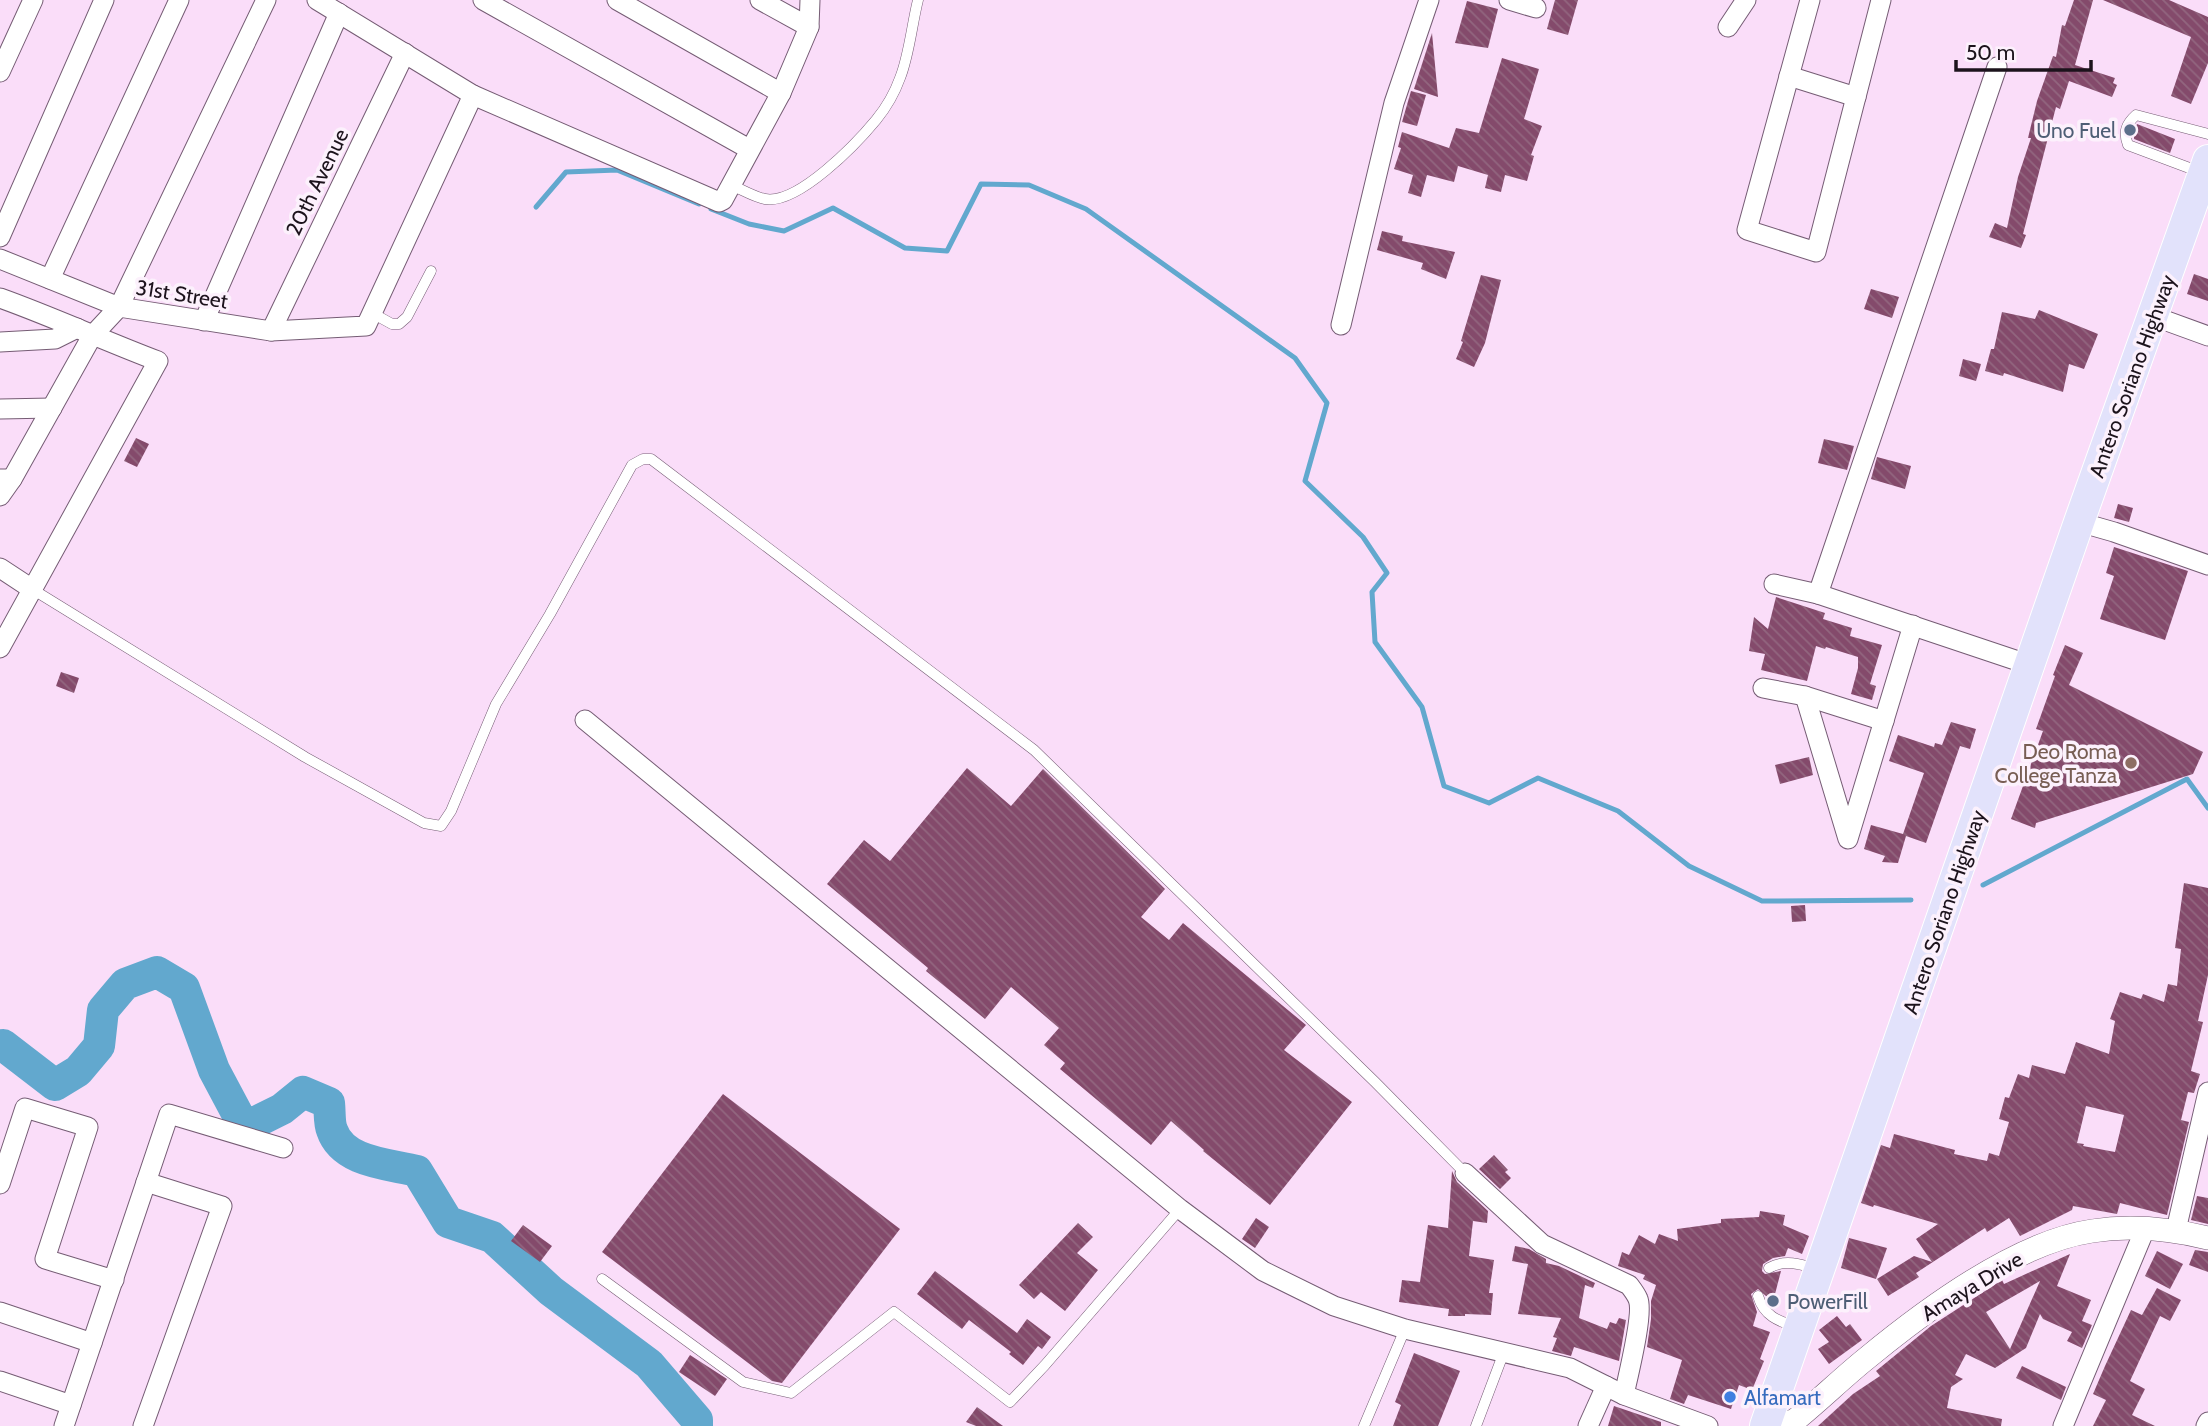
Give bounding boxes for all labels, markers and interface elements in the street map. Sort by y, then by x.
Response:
scale bar [1956,28,2091,72]
text: 50 m [1966,40,2015,65]
place label: Uno Fuel [2036,118,2116,143]
marker: Uno Fuel [2122,122,2138,138]
street label: 20th Avenue [280,124,354,239]
street label: Antero Soriano Highway [2084,271,2180,481]
street label: 31st Street [134,274,230,314]
place label: Deo Roma College Tanza [1995,739,2117,788]
marker: Deo Roma College Tanza [2123,755,2139,771]
street label: Antero Soriano Highway [1897,806,1991,1017]
street label: Amaya Drive [1917,1246,2027,1326]
place label: PowerFill [1787,1289,1868,1314]
marker: PowerFill [1765,1293,1781,1309]
place label: Alfamart [1744,1385,1821,1410]
marker: Alfamart [1722,1389,1738,1405]

